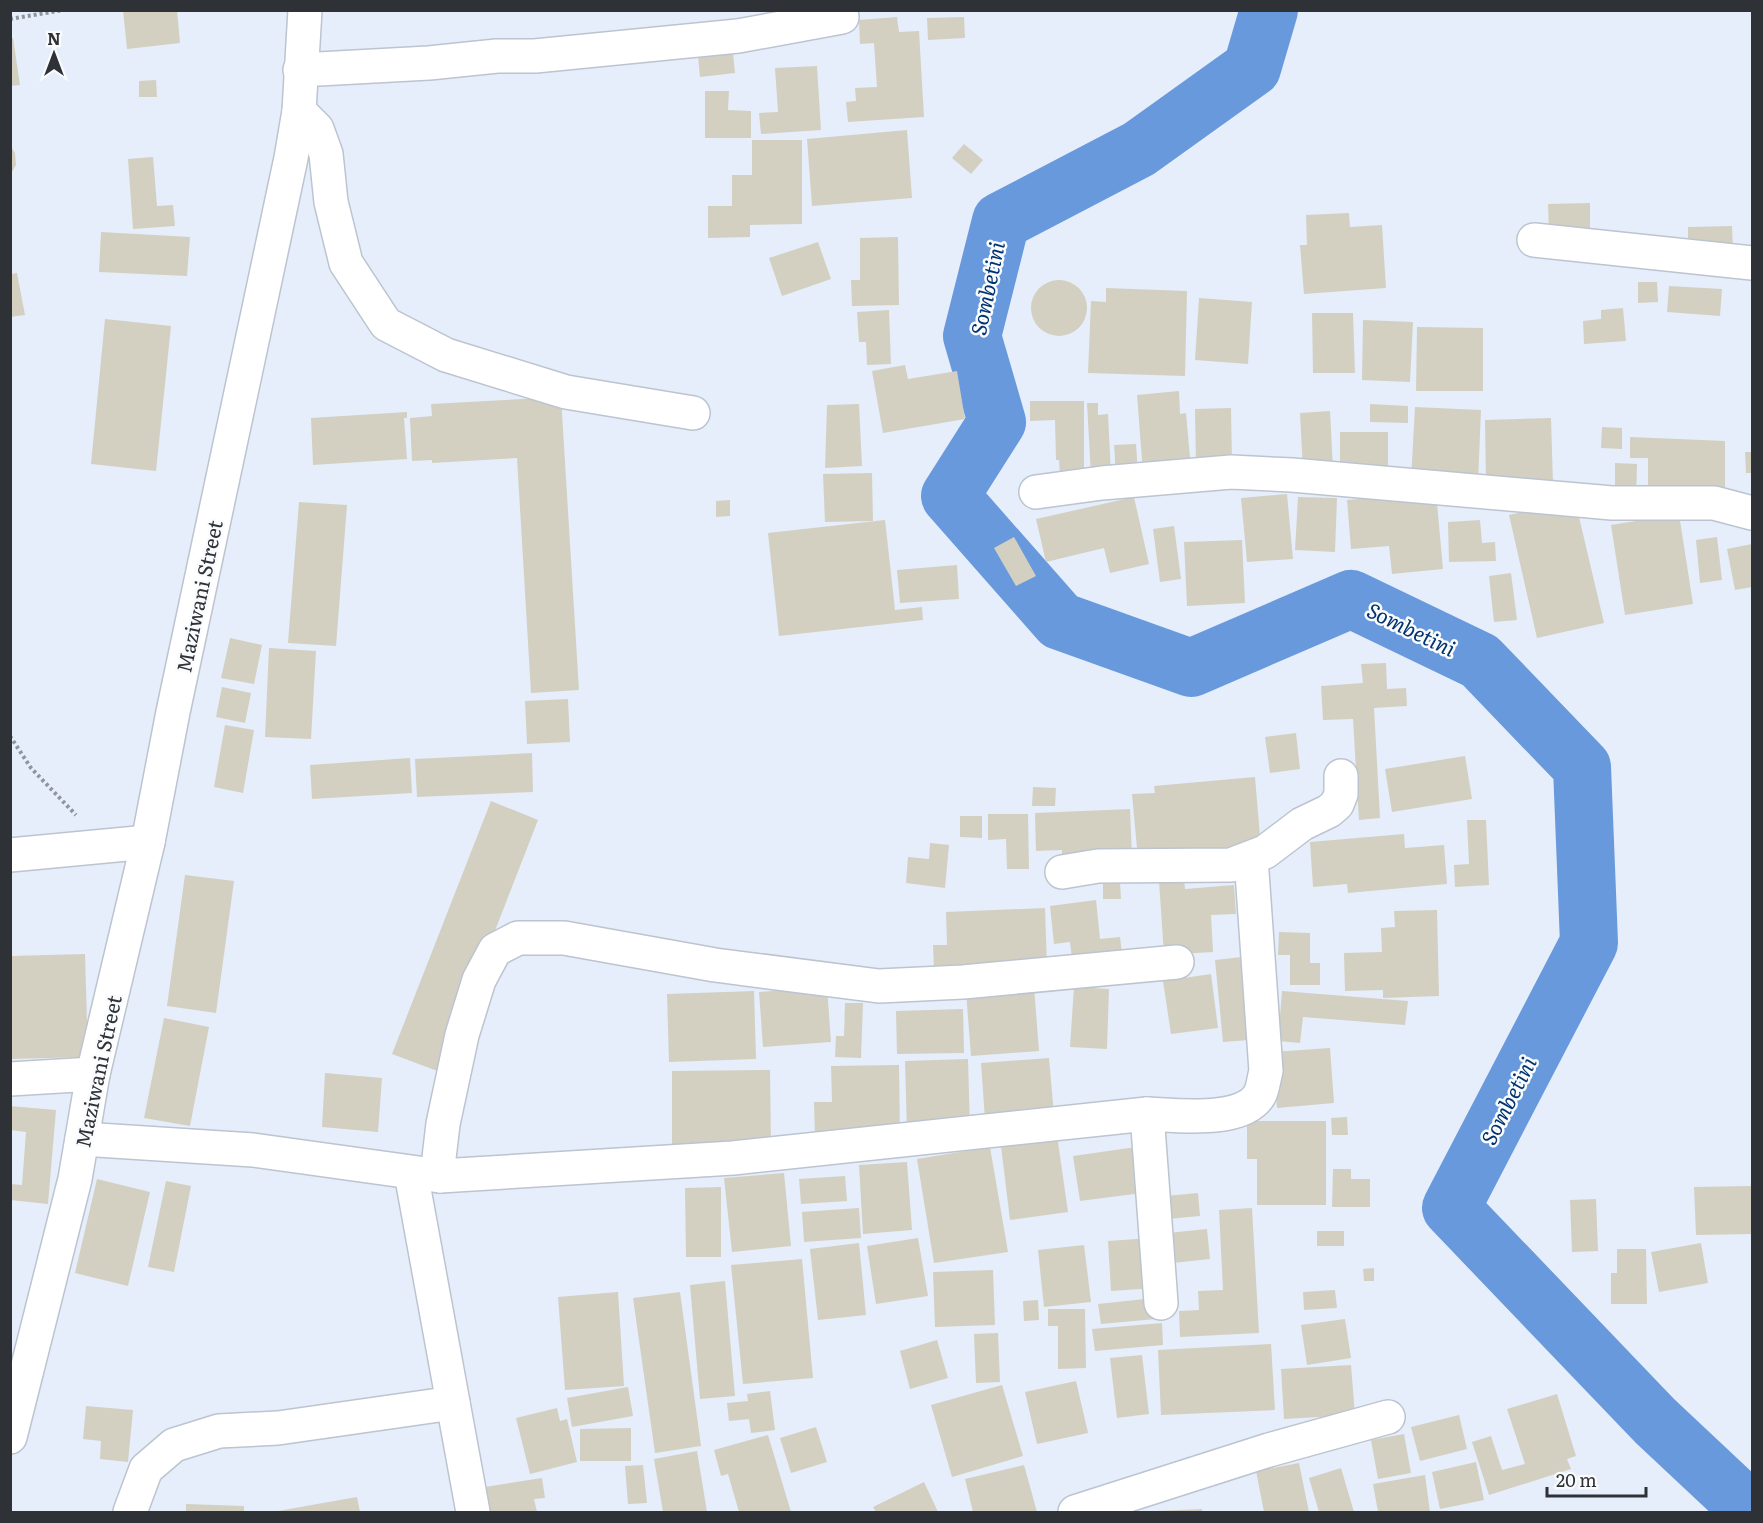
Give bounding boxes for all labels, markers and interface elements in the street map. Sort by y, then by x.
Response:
north arrow [24,24,84,84]
text: N [47,26,61,50]
water label: Sombetini [961,238,1011,338]
street label: Maziwani Street [167,517,229,675]
water label: Sombetini [1363,593,1462,663]
street label: Maziwani Street [66,992,128,1150]
water label: Sombetini [1472,1050,1543,1149]
scale bar [1547,1460,1646,1498]
text: 20 m [1556,1466,1597,1493]

